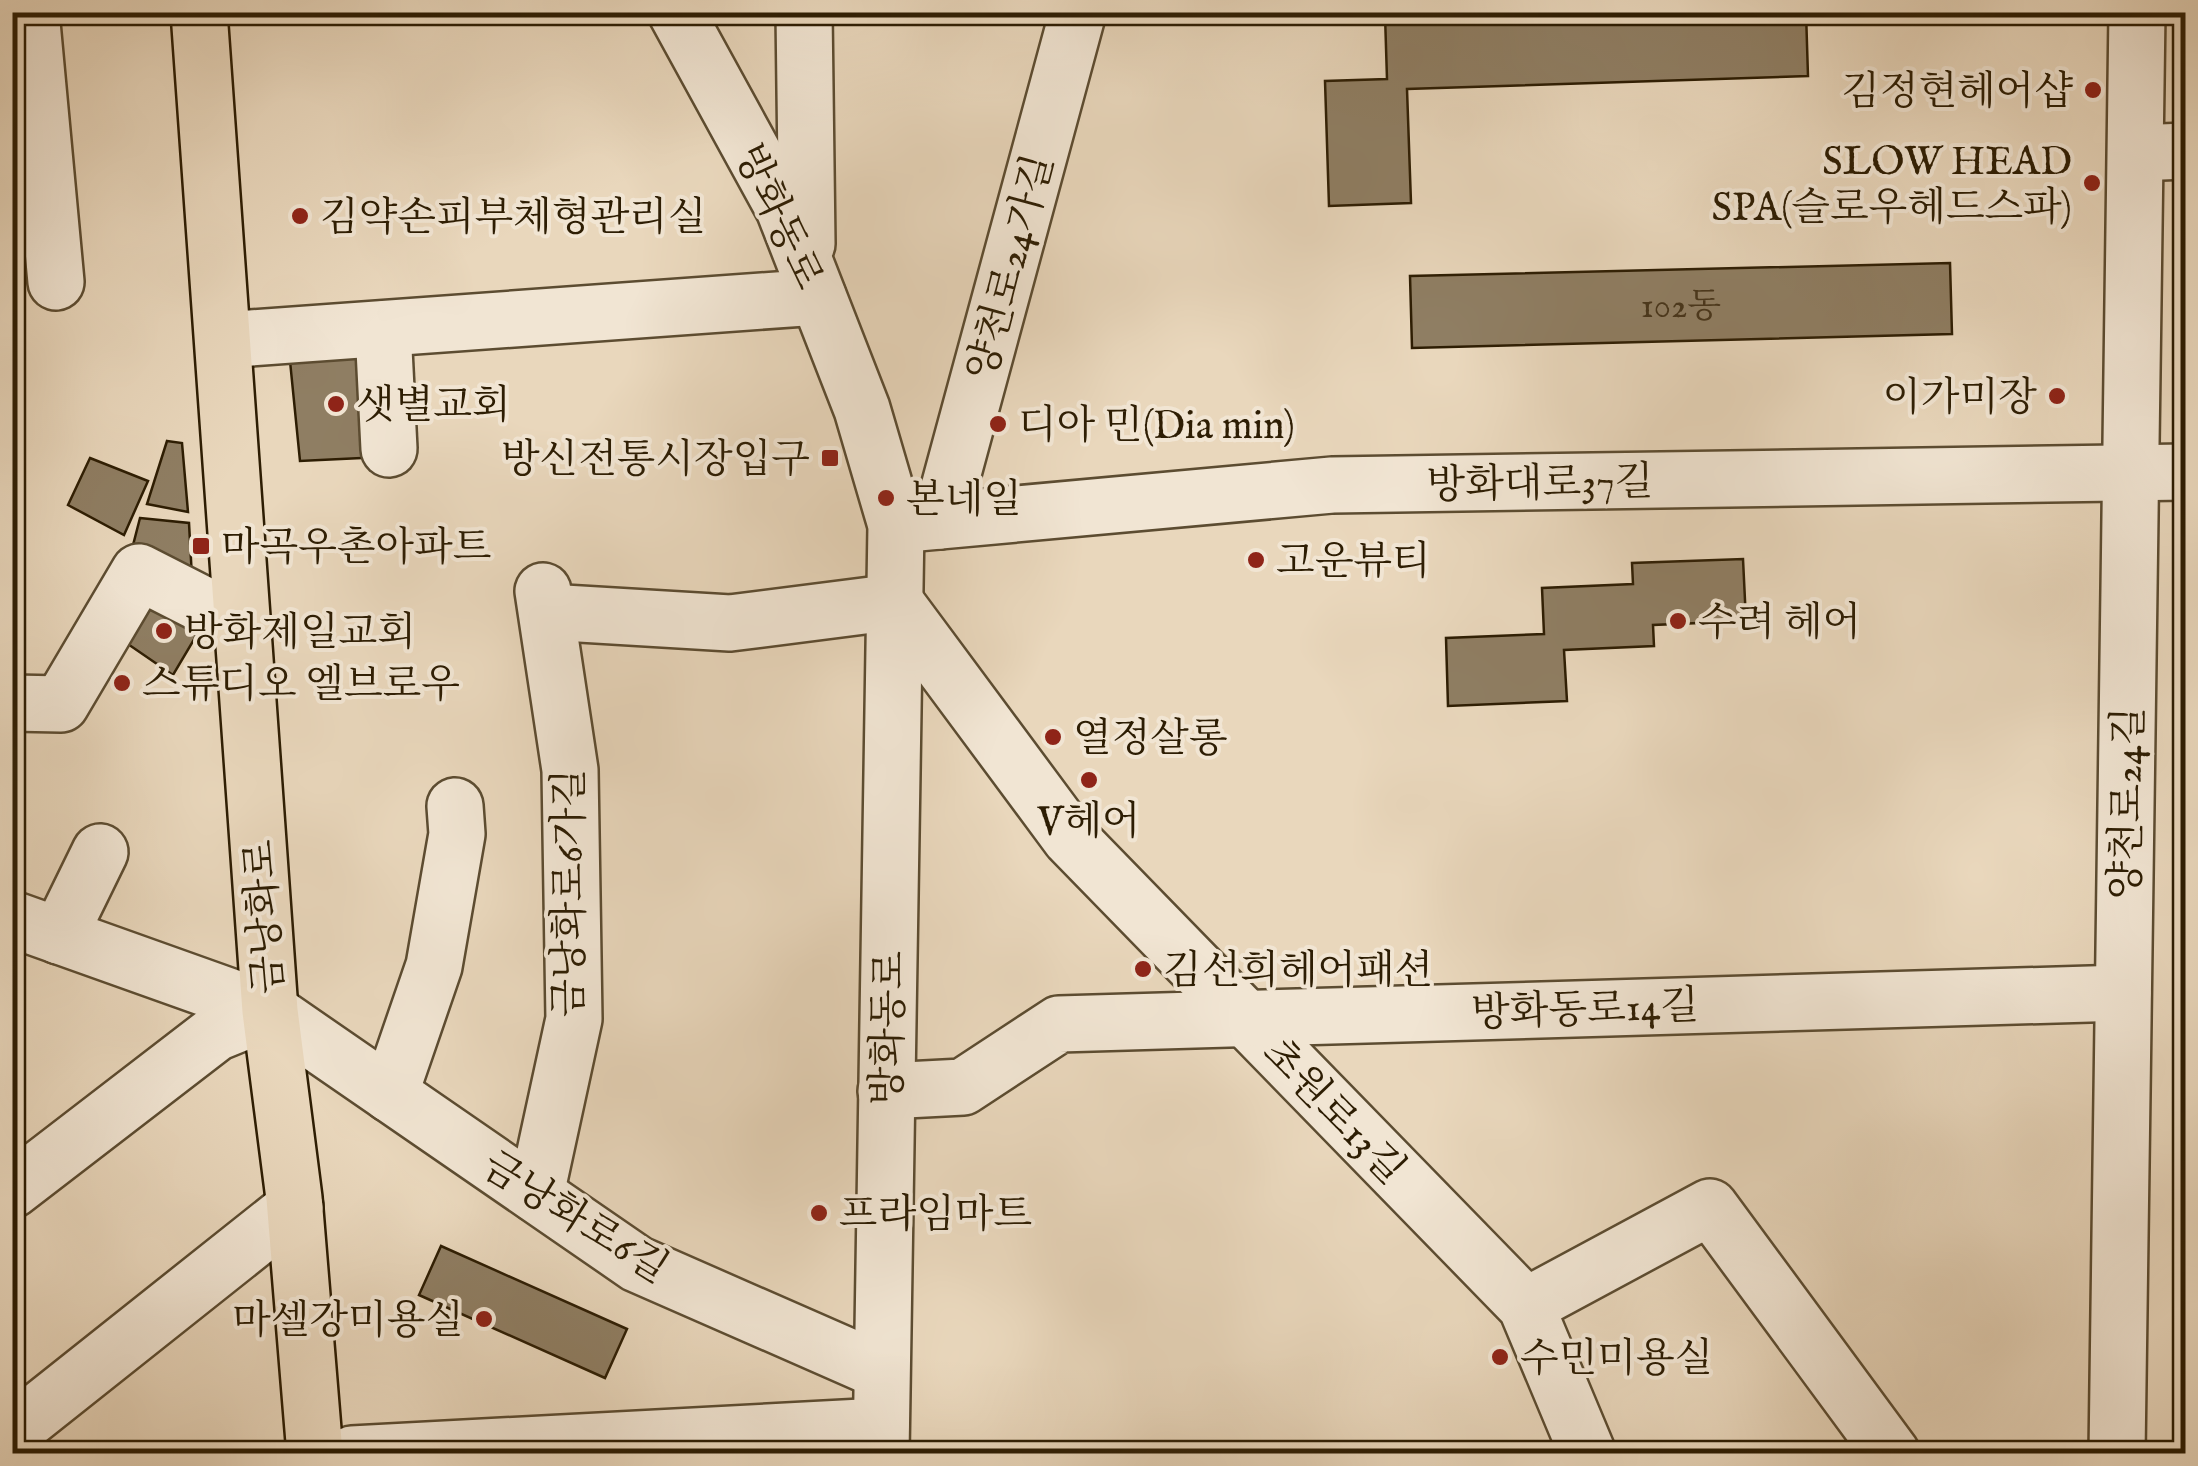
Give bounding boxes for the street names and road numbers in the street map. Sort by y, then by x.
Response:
street label: 방화동로 [721,137,833,298]
street label: 양천로24가길 [958,149,1067,386]
street label: 방화대로37길 [1426,458,1654,513]
street label: 양천로24길 [2102,706,2157,900]
street label: 금낭화로6가길 [546,769,597,1017]
street label: 금낭화로 [236,838,297,996]
street label: 방화동로 [864,950,917,1106]
street label: 방화동로14길 [1470,982,1700,1041]
street label: 초원로13길 [1250,1028,1415,1196]
street label: 금낭화로6길 [472,1142,677,1296]

